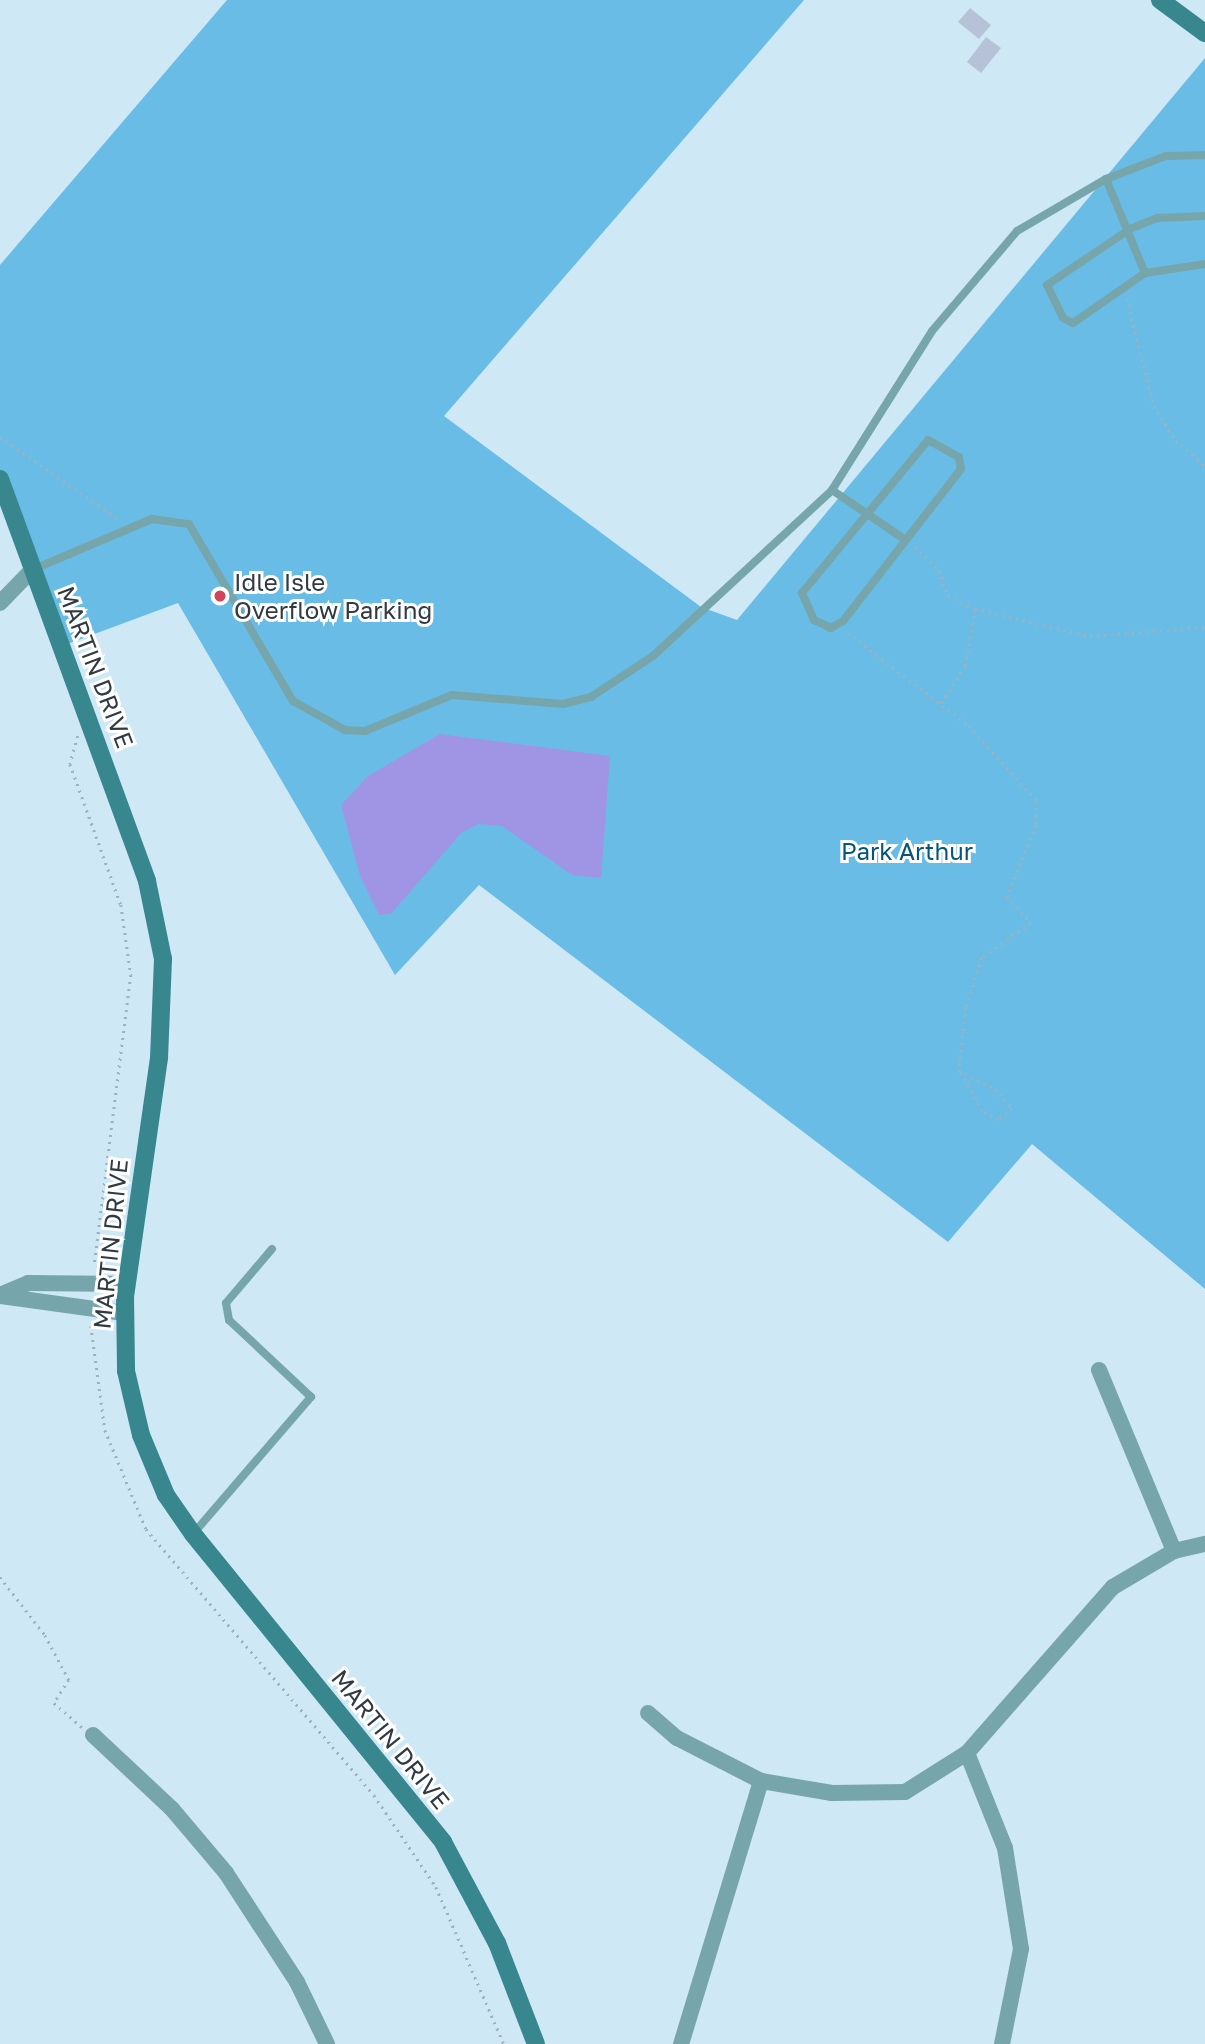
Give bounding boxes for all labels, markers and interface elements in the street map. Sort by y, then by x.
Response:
place label: Idle Isle Overflow Parking [234,568,432,624]
street label: MARTIN DRIVE [52,582,140,752]
marker: Idle Isle Overflow Parking [212,588,228,604]
park label: Park Arthur [841,837,973,865]
street label: MARTIN DRIVE [87,1158,133,1330]
street label: MARTIN DRIVE [326,1664,456,1814]

